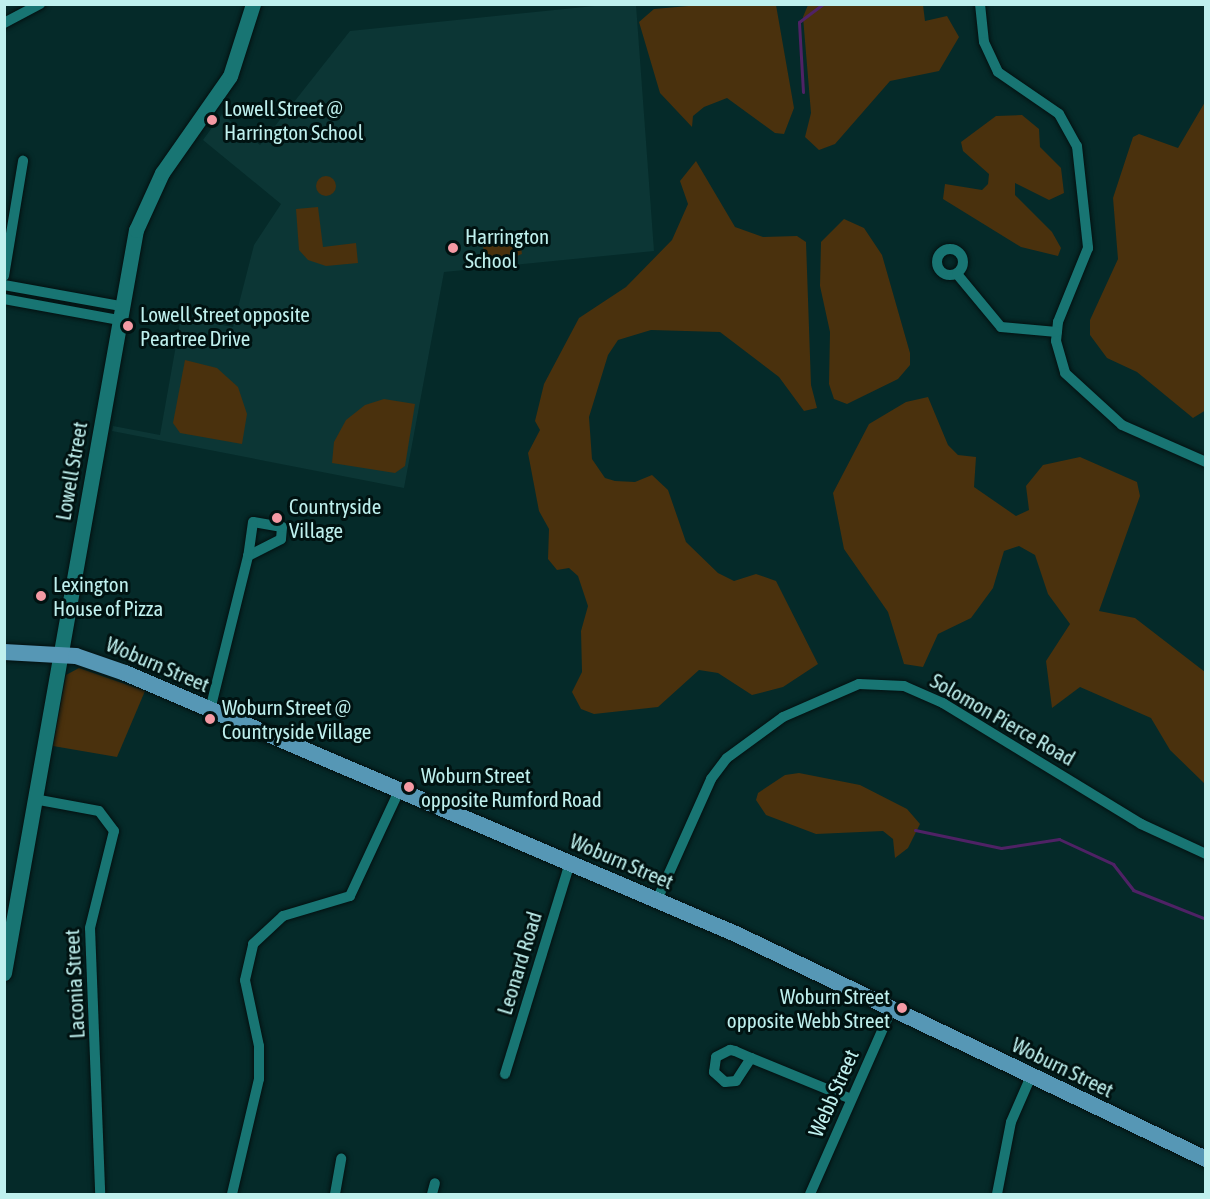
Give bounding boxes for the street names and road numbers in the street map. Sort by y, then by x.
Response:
street label: Lowell Street [50,420,92,522]
street label: Woburn Street [102,631,214,697]
street label: Solomon Pierce Road [926,667,1080,771]
street label: Woburn Street [566,828,678,894]
street label: Leonard Road [491,908,547,1018]
street label: Laconia Street [59,929,89,1039]
street label: Woburn Street [1008,1032,1118,1102]
street label: Webb Street [803,1045,863,1141]

